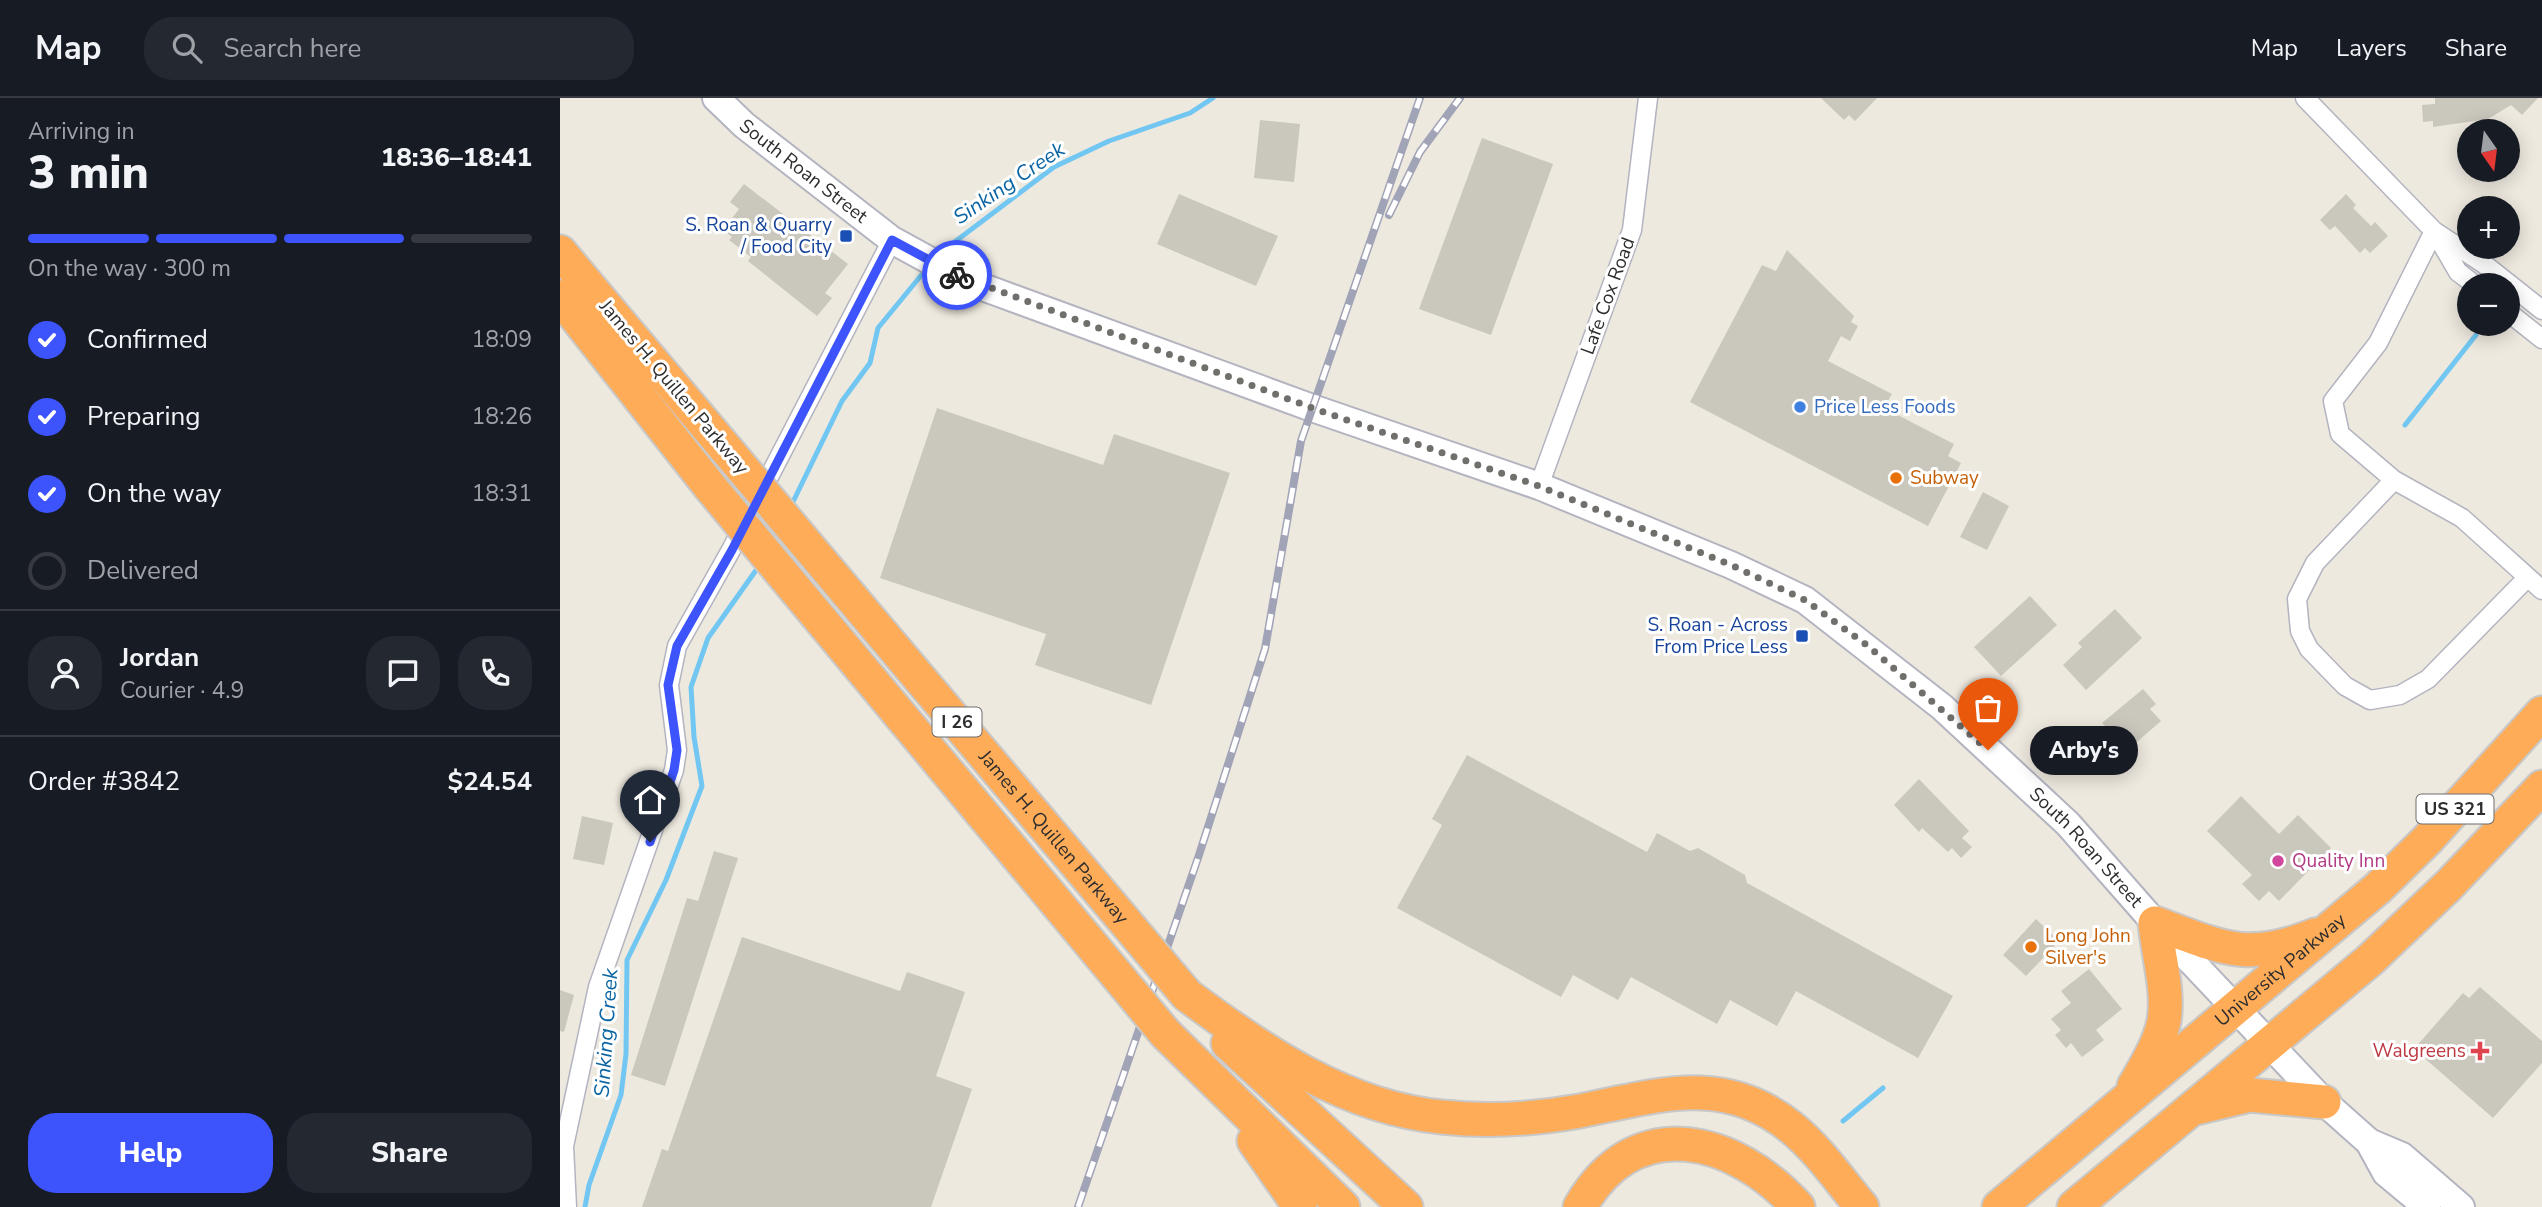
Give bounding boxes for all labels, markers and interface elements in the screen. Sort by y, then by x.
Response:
search box [144,17,634,80]
text: Map [35,26,102,71]
icon: search [168,29,206,67]
text: Search here [224,31,361,66]
text: Map [2251,32,2298,64]
text: Layers [2336,32,2407,64]
text: Share [2445,32,2507,64]
street label: South Roan Street [734,113,873,229]
text: Arriving in [28,116,135,147]
north arrow [2457,119,2520,182]
map controls [2457,119,2520,336]
water label: Sinking Creek [948,135,1071,231]
text: 18:36–18:41 [381,140,532,175]
text: 3 min [28,141,149,204]
button: + [2457,196,2520,259]
place label: S. Roan & Quarry / Food City [685,212,832,260]
marker: S. Roan & Quarry / Food City [838,228,854,244]
street label: Lafe Cox Road [1575,234,1641,358]
courier [922,240,992,310]
text: On the way · 300 m [28,253,231,284]
icon: bike [938,256,976,294]
button: − [2457,273,2520,336]
street label: James H. Quillen Parkway [593,294,755,480]
icon: check [28,321,66,359]
text: Confirmed [87,322,208,357]
text: 18:09 [472,324,532,355]
place label: Price Less Foods [1814,394,1956,420]
icon: check [28,398,66,436]
text: Preparing [87,399,200,434]
marker: Price Less Foods [1792,399,1808,415]
text: 18:26 [472,401,532,432]
place label: Subway [1910,465,1979,491]
marker: Subway [1888,470,1904,486]
icon: check [28,475,66,513]
text: On the way [87,476,221,511]
text: 18:31 [472,478,532,509]
text: Delivered [87,553,199,588]
place label: S. Roan - Across From Price Less [1647,612,1788,660]
marker: S. Roan - Across From Price Less [1794,628,1810,644]
button: person [28,636,102,710]
button: chat [366,636,440,710]
button: phone [458,636,532,710]
text: Jordan [120,640,199,675]
text: Courier · 4.9 [120,675,244,706]
pin [1958,678,2018,750]
icon: bag [1969,689,2007,727]
road number: I 26 [932,708,982,736]
callout: Arby's [2030,726,2138,774]
text: Arby's [2049,735,2119,766]
street label: James H. Quillen Parkway [972,744,1135,930]
text: Order #3842 [28,764,180,799]
text: $24.54 [448,764,532,799]
pin [620,770,680,842]
icon: home [631,781,669,819]
street label: South Roan Street [2023,781,2149,913]
road number: US 321 [2416,794,2494,824]
place label: Quality Inn [2292,848,2385,874]
marker: Quality Inn [2270,853,2286,869]
street label: University Parkway [2210,907,2352,1033]
place label: Long John Silver's [2045,923,2131,971]
marker: Long John Silver's [2023,939,2039,955]
water label: Sinking Creek [588,967,625,1098]
place label: Walgreens [2373,1038,2466,1064]
marker: Walgreens [2472,1043,2488,1059]
button: Help [28,1113,273,1193]
button: Share [287,1113,532,1193]

